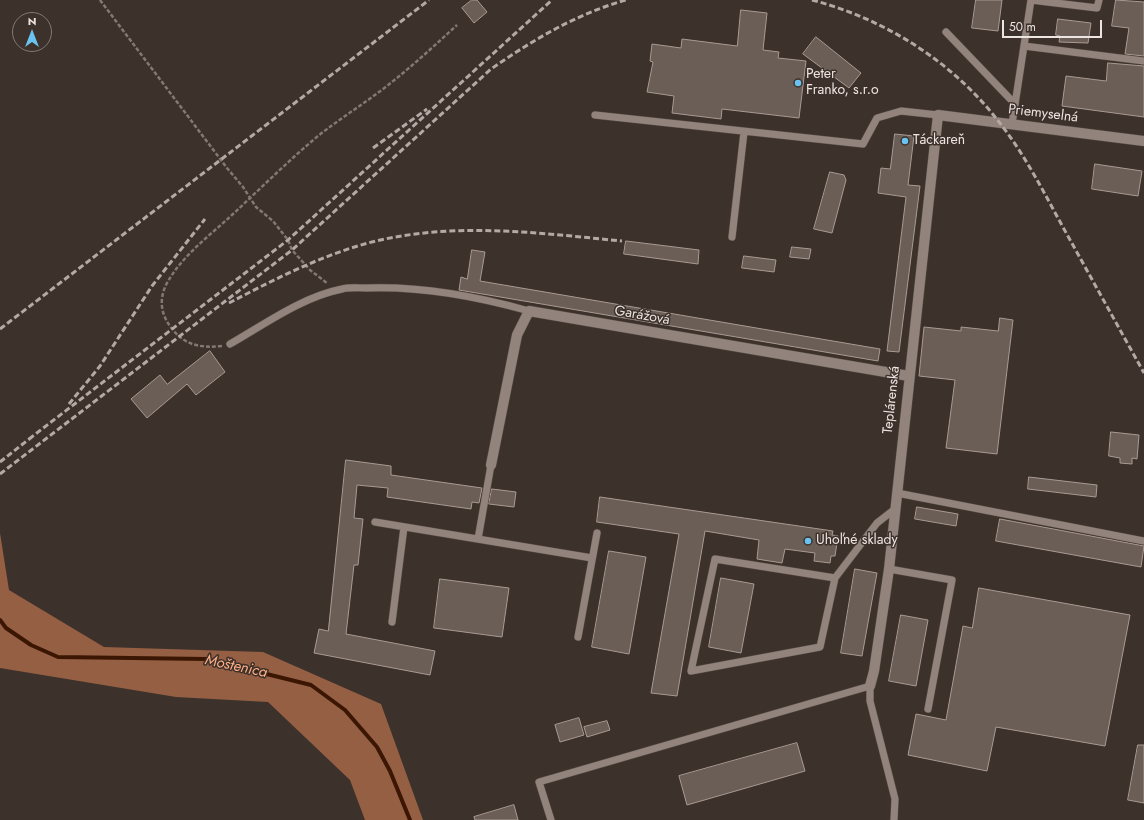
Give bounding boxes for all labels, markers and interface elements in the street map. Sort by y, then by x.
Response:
north arrow [12,12,52,52]
scale bar [1004,12,1104,38]
text: N [28,13,36,29]
text: 50 m [1009,18,1036,36]
place label: Peter Franko, s.r.o [806,67,879,100]
marker: Peter Franko, s.r.o [793,78,803,88]
street label: Priemyselná [1007,101,1079,127]
place label: Táckareň [913,133,965,149]
marker: Táckareň [900,136,910,146]
street label: Garážová [613,303,671,329]
street label: Teplárenská [880,365,904,435]
place label: Uhoľné sklady [816,533,898,549]
marker: Uhoľné sklady [803,536,813,546]
water label: Moštenica [203,652,269,682]

